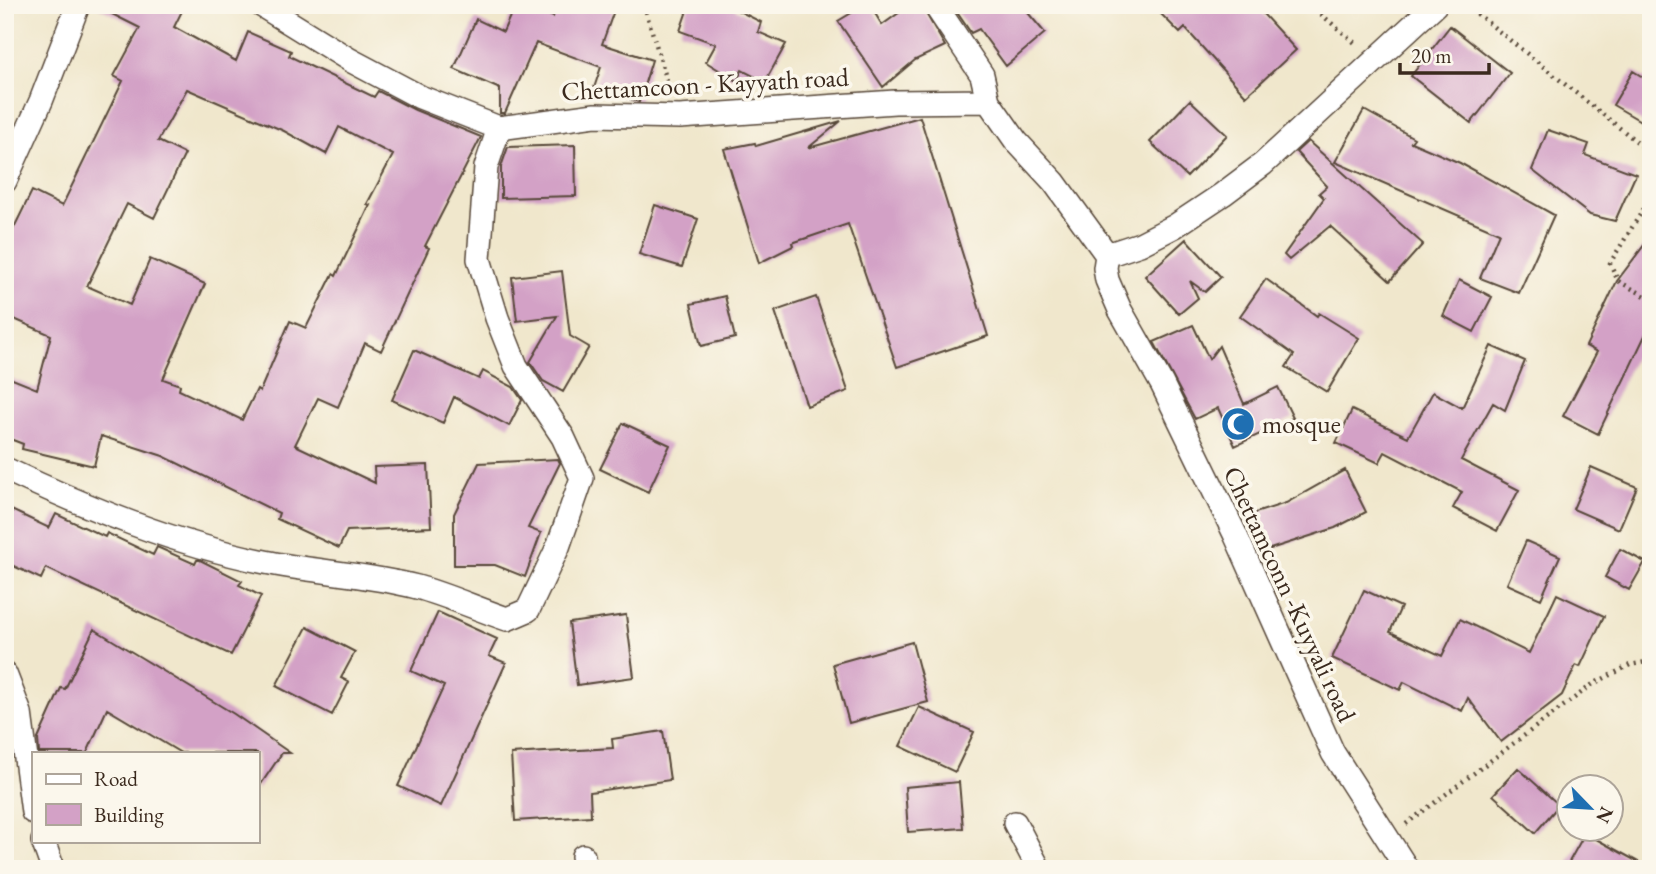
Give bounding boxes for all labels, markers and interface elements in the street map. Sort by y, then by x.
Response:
scale bar [1400,32,1490,76]
text: 20 m [1411,42,1452,69]
street label: Chettamcoon - Kayyath road [560,59,850,109]
mosque icon: mosque [1219,405,1257,443]
place label: mosque [1262,407,1341,441]
street label: Chettamconn -Kuyyali road [1216,461,1365,728]
legend [32,752,259,842]
text: Road [94,765,138,792]
north arrow [1554,772,1624,842]
text: Building [94,801,164,828]
text: N [1590,803,1620,828]

